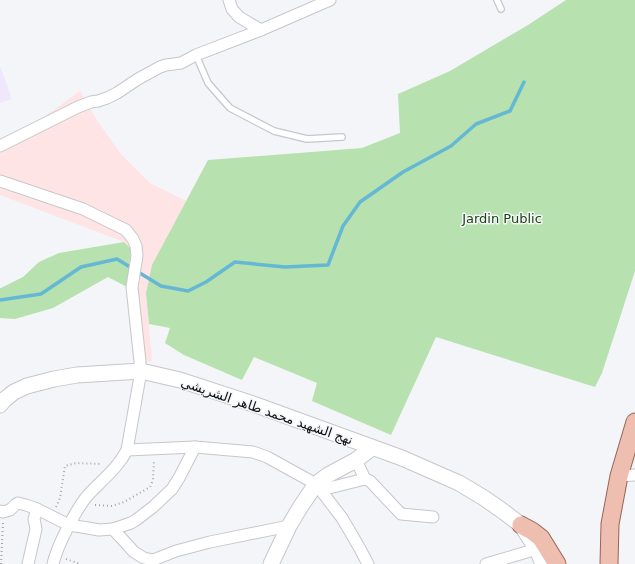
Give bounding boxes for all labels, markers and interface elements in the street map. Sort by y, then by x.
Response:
park label: Jardin Public [461,211,542,226]
street label: نهج الشهيد محمد طاهر الشريشي [179,374,355,448]

